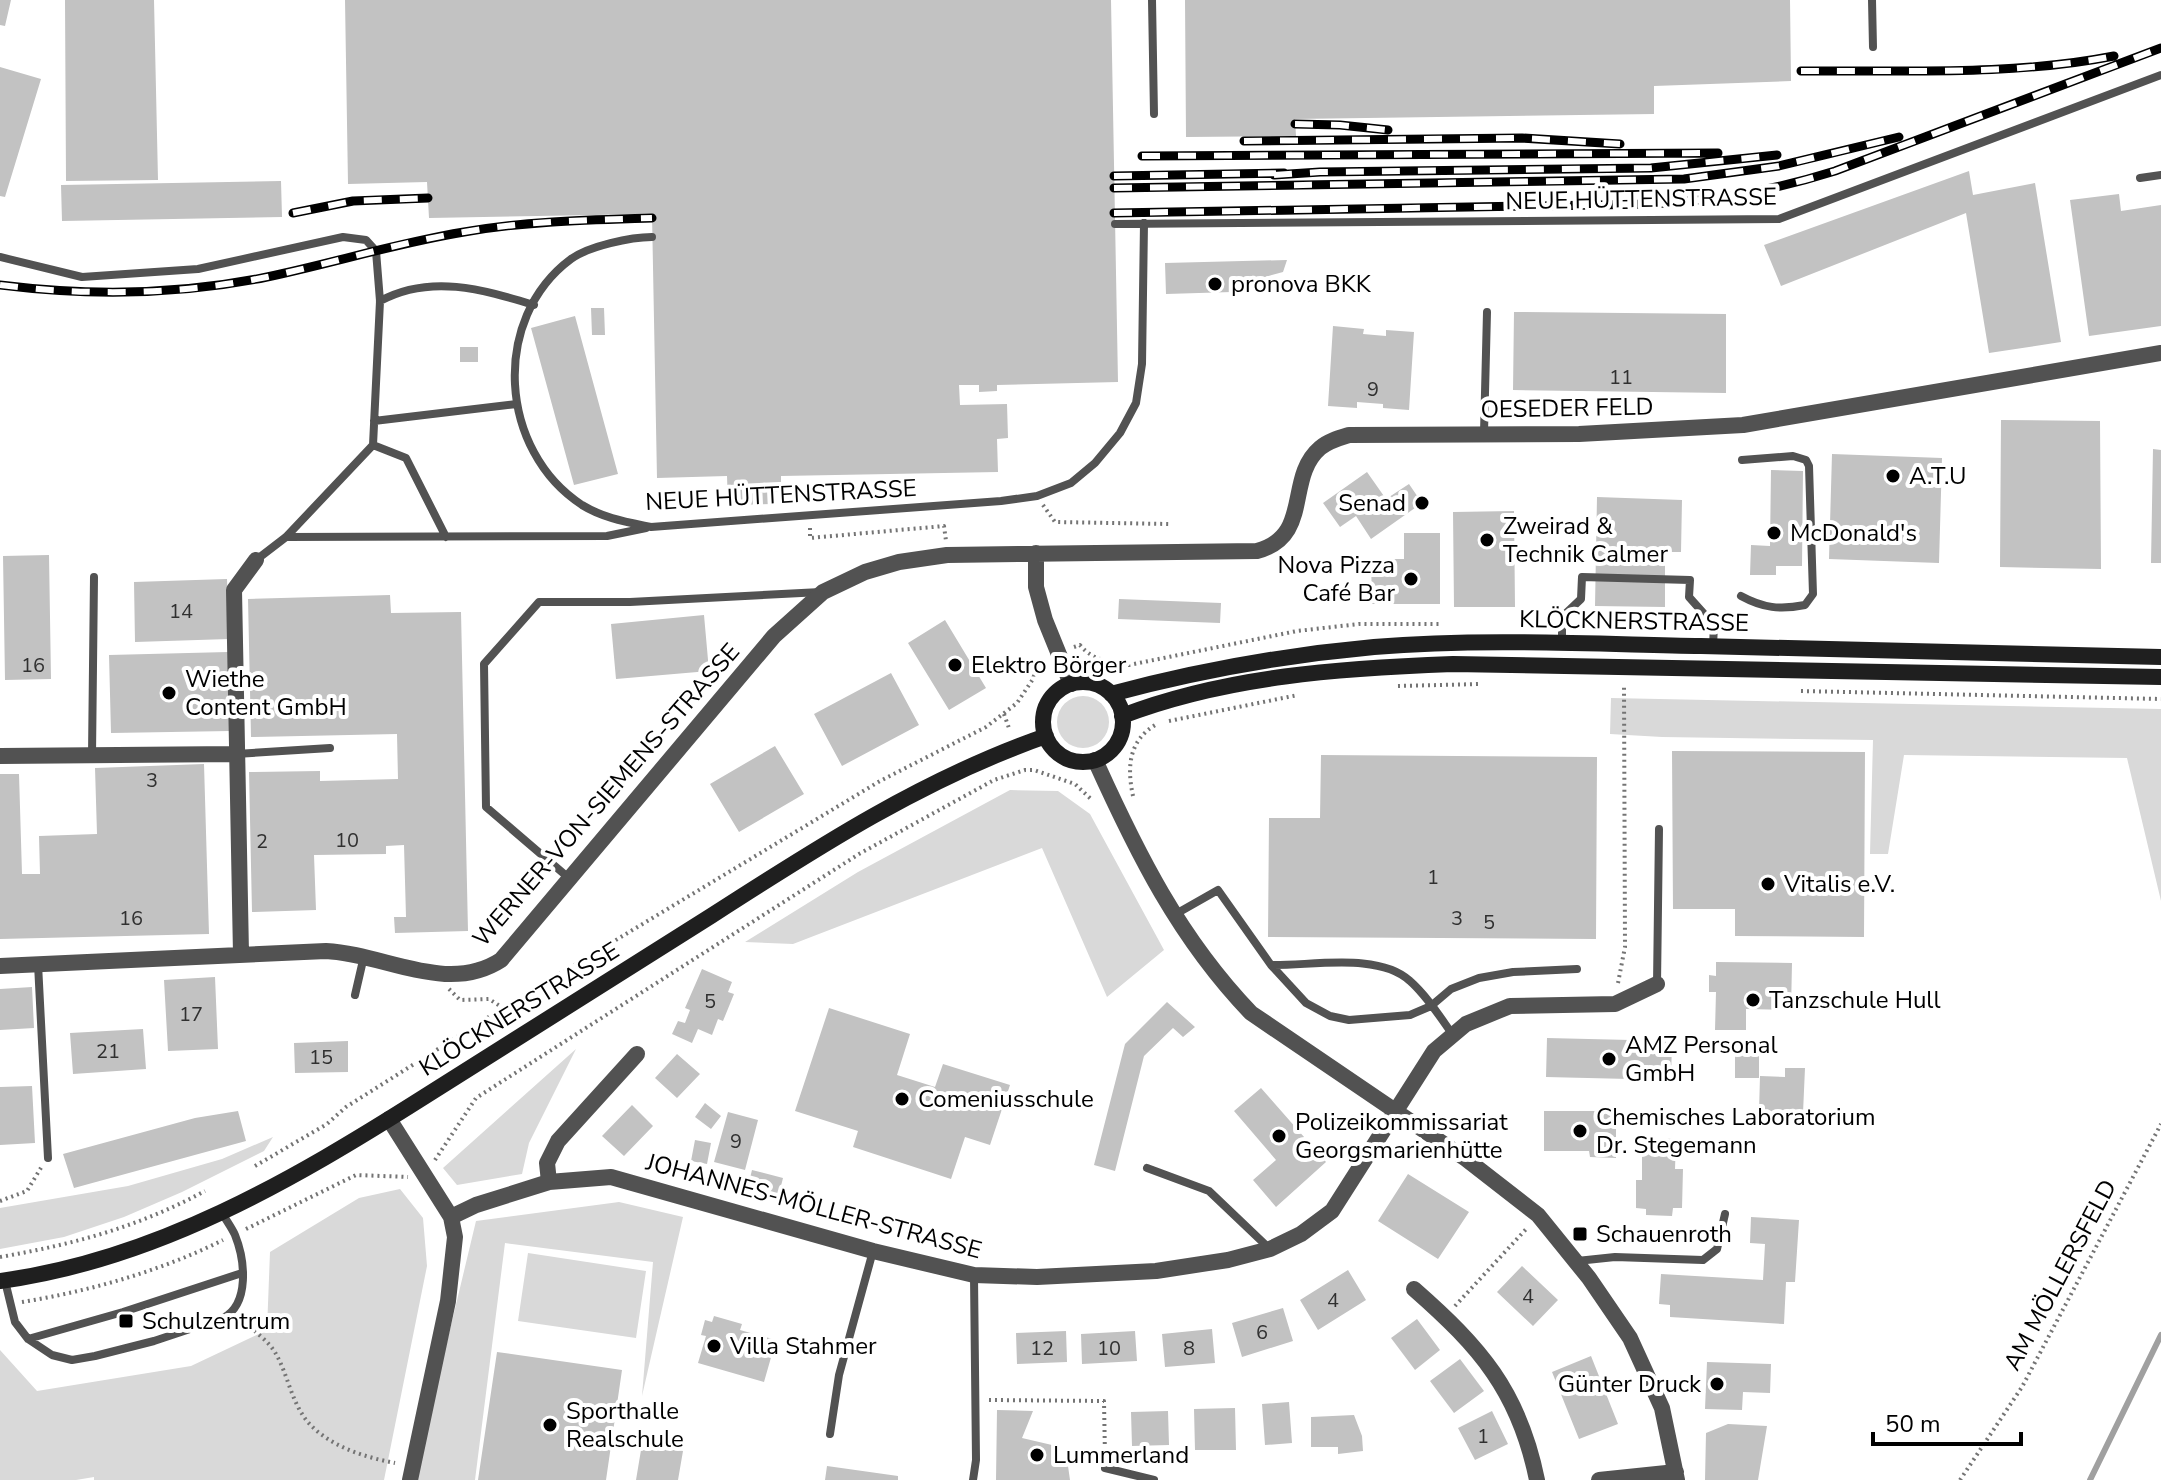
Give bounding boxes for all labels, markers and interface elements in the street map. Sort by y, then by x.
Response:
street label: NEUE HÜTTENSTRASSE [1505,181,1777,217]
place label: pronova BKK [1231,268,1372,300]
marker: pronova BKK [1206,275,1224,293]
house number: 11 [1609,364,1633,391]
house number: 9 [1367,376,1379,403]
street label: OESEDER FELD [1480,390,1654,426]
place label: A.T.U [1909,460,1967,492]
marker: A.T.U [1884,467,1902,485]
street label: NEUE HÜTTENSTRASSE [645,472,917,518]
place label: Senad [1338,487,1406,519]
marker: Senad [1413,494,1431,512]
place label: Zweirad & Technik Calmer [1503,510,1668,570]
place label: McDonald's [1790,517,1917,549]
marker: McDonald's [1765,524,1783,542]
marker: Zweirad & Technik Calmer [1478,531,1496,549]
place label: Nova Pizza Café Bar [1277,549,1395,609]
marker: Nova Pizza Café Bar [1402,570,1420,588]
house number: 14 [169,598,193,625]
street label: KLÖCKNERSTRASSE [1519,603,1749,639]
street label: WERNER-VON-SIEMENS-STRASSE [465,637,747,953]
place label: Elektro Börger [971,649,1127,681]
house number: 16 [21,652,45,679]
marker: Elektro Börger [946,656,964,674]
place label: Wiethe Content GmbH [185,663,347,723]
marker: Wiethe Content GmbH [160,684,178,702]
house number: 3 [146,767,158,794]
house number: 10 [335,827,359,854]
house number: 2 [256,828,268,855]
house number: 1 [1427,864,1439,891]
place label: Vitalis e.V. [1783,868,1895,900]
marker: Vitalis e.V. [1759,875,1777,893]
house number: 16 [119,905,143,932]
house number: 3 [1451,905,1463,932]
house number: 5 [1483,909,1495,936]
street label: KLÖCKNERSTRASSE [413,934,625,1084]
place label: Tanzschule Hull [1769,984,1941,1016]
house number: 5 [704,988,716,1015]
marker: Tanzschule Hull [1744,991,1762,1009]
house number: 17 [179,1001,203,1028]
place label: AMZ Personal GmbH [1625,1029,1778,1089]
house number: 21 [96,1038,120,1065]
house number: 15 [309,1044,333,1071]
marker: AMZ Personal GmbH [1600,1050,1618,1068]
place label: Comeniusschule [918,1083,1094,1115]
marker: Comeniusschule [893,1090,911,1108]
place label: Chemisches Laboratorium Dr. Stegemann [1596,1101,1876,1161]
place label: Polizeikommissariat Georgsmarienhütte [1295,1106,1508,1166]
marker: Chemisches Laboratorium Dr. Stegemann [1571,1122,1589,1140]
marker: Polizeikommissariat Georgsmarienhütte [1270,1127,1288,1145]
house number: 9 [730,1128,742,1155]
street label: JOHANNES-MÖLLER-STRASSE [642,1146,985,1266]
street label: AM MÖLLERSFELD [1996,1174,2124,1376]
place label: Schauenroth [1596,1218,1732,1250]
marker: Schauenroth [1571,1225,1589,1243]
house number: 4 [1522,1283,1534,1310]
house number: 4 [1327,1287,1339,1314]
place label: Schulzentrum [142,1305,290,1337]
marker: Schulzentrum [117,1312,135,1330]
house number: 6 [1256,1319,1268,1346]
place label: Villa Stahmer [729,1330,877,1362]
house number: 12 [1030,1335,1054,1362]
house number: 10 [1097,1335,1121,1362]
house number: 8 [1183,1335,1195,1362]
marker: Villa Stahmer [705,1337,723,1355]
place label: Günter Druck [1558,1368,1702,1400]
marker: Günter Druck [1708,1375,1726,1393]
place label: Sporthalle Realschule [566,1395,684,1455]
scale bar [1873,1396,2021,1446]
text: 50 m [1885,1408,1941,1440]
marker: Sporthalle Realschule [541,1416,559,1434]
house number: 1 [1477,1423,1489,1450]
place label: Lummerland [1053,1439,1189,1471]
marker: Lummerland [1028,1446,1046,1464]

